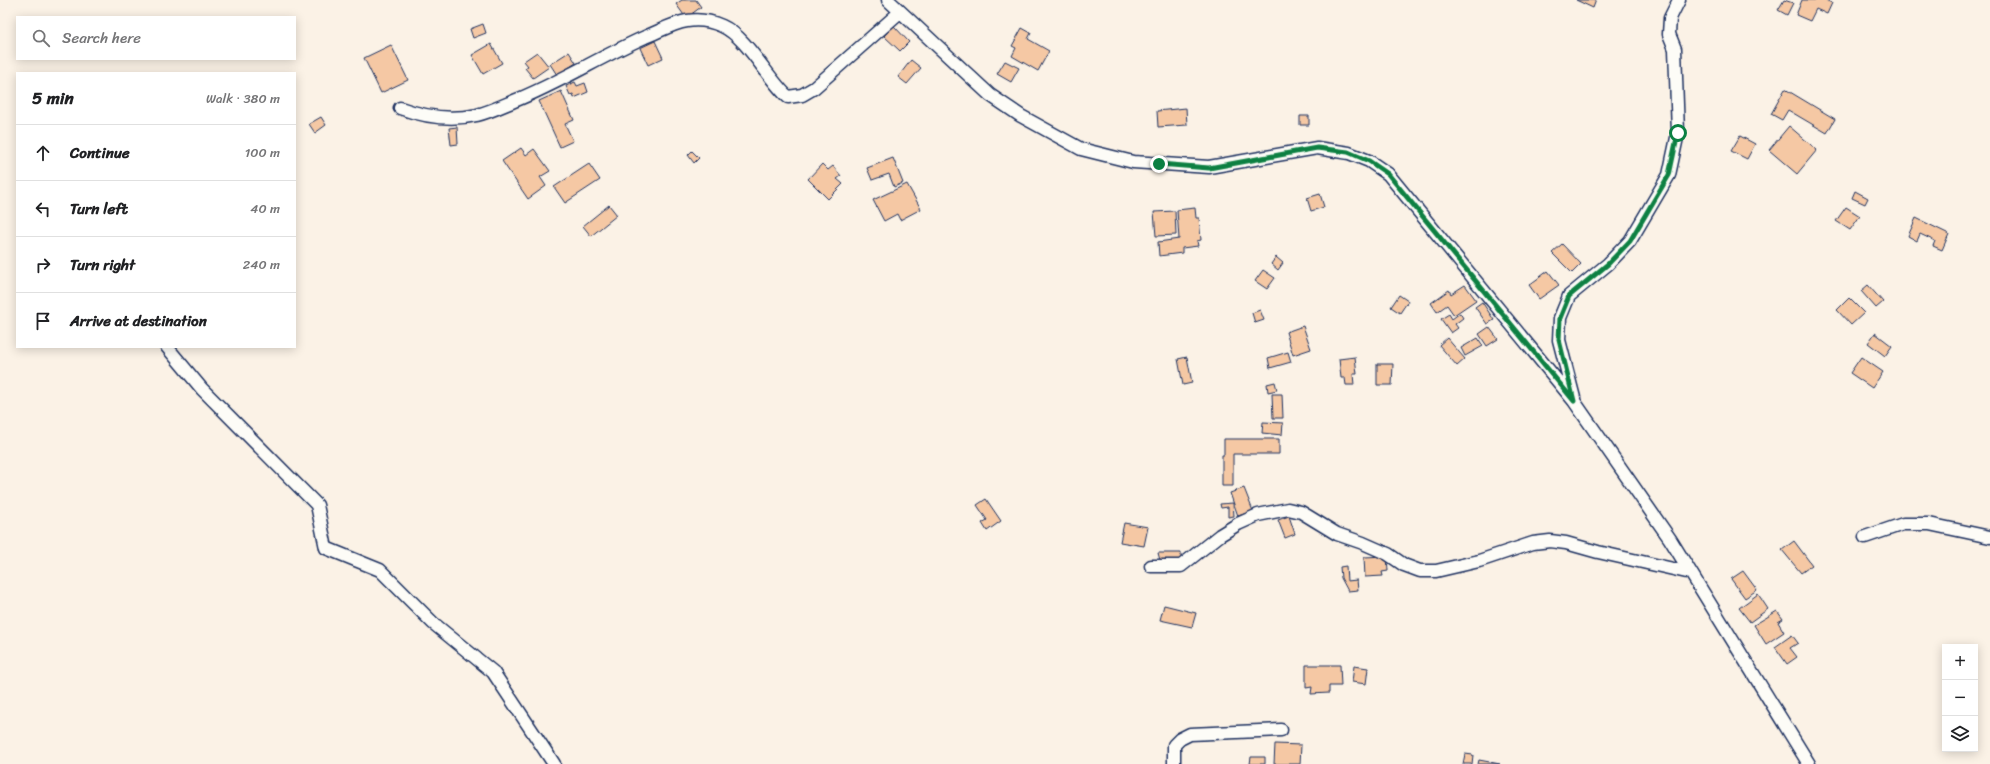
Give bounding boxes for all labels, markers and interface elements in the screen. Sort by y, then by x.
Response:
search box [16,16,296,60]
text: Search here [62,25,141,51]
icon: search [30,27,52,49]
text: 5 min [32,83,74,113]
text: Walk · 380 m [206,87,280,110]
route start [1669,124,1687,142]
text: Continue [70,140,130,166]
text: 100 m [245,141,280,164]
icon: ahead [32,142,54,164]
route end [1150,155,1168,173]
text: Turn left [70,196,128,222]
text: 40 m [250,197,280,220]
icon: left [32,198,54,220]
text: Turn right [70,252,135,278]
text: 240 m [243,253,280,276]
icon: right [32,254,54,276]
text: Arrive at destination [70,308,207,334]
icon: arrive [32,310,54,332]
map controls [1942,644,1978,752]
button: + [1942,644,1978,680]
button: − [1942,680,1978,716]
button: layers [1942,716,1978,752]

